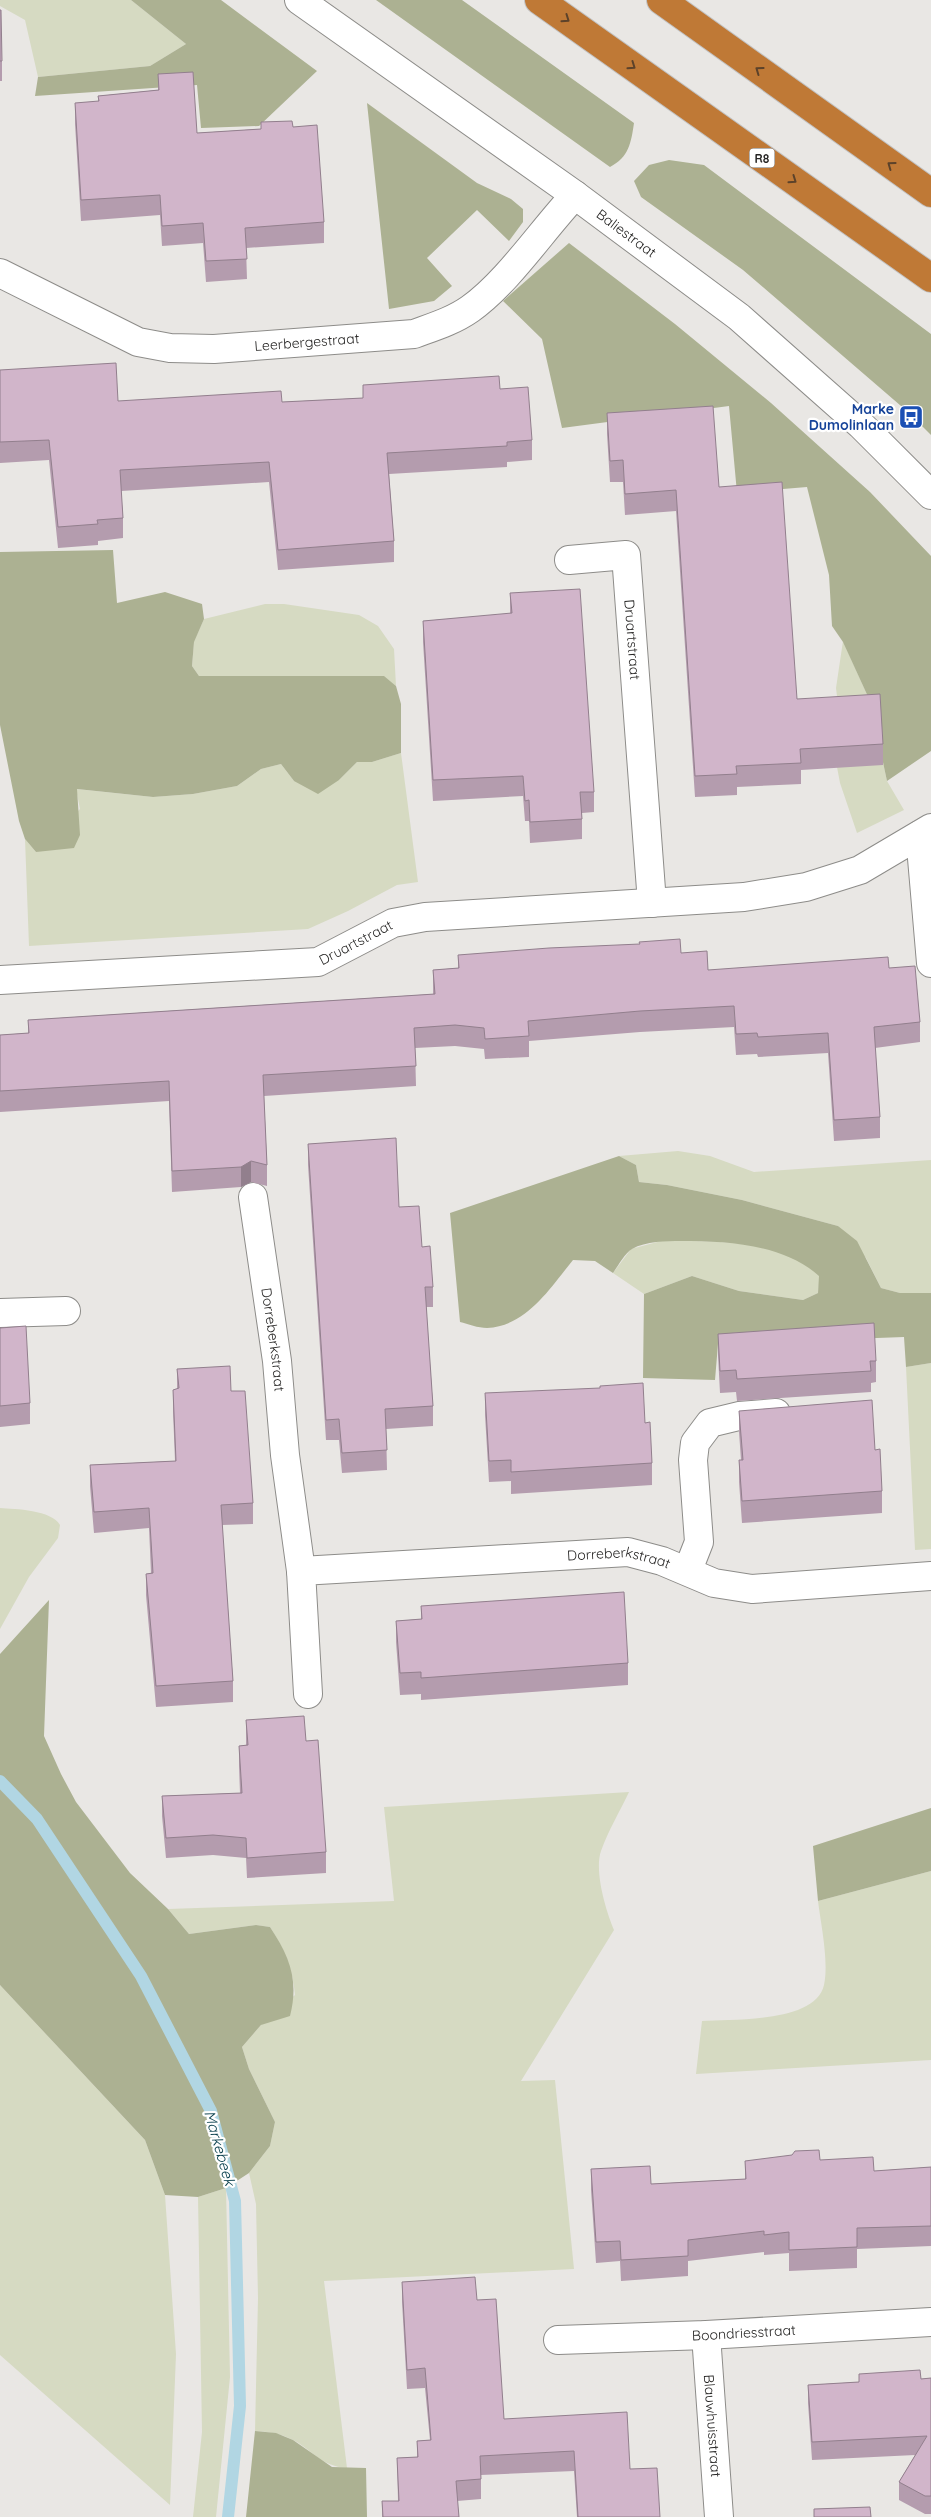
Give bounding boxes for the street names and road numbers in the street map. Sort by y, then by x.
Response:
road number: R8 [750,148,774,168]
street label: Baliestraat [593,205,660,262]
street label: Leerbergestraat [254,329,360,355]
street label: Druartstraat [620,599,644,681]
street label: Druartstraat [316,916,396,969]
street label: Dorreberkstraat [257,1286,289,1393]
street label: Dorreberkstraat [566,1543,674,1573]
street label: Boondriesstraat [692,2321,797,2344]
street label: Blauwhuisstraat [700,2374,725,2478]

